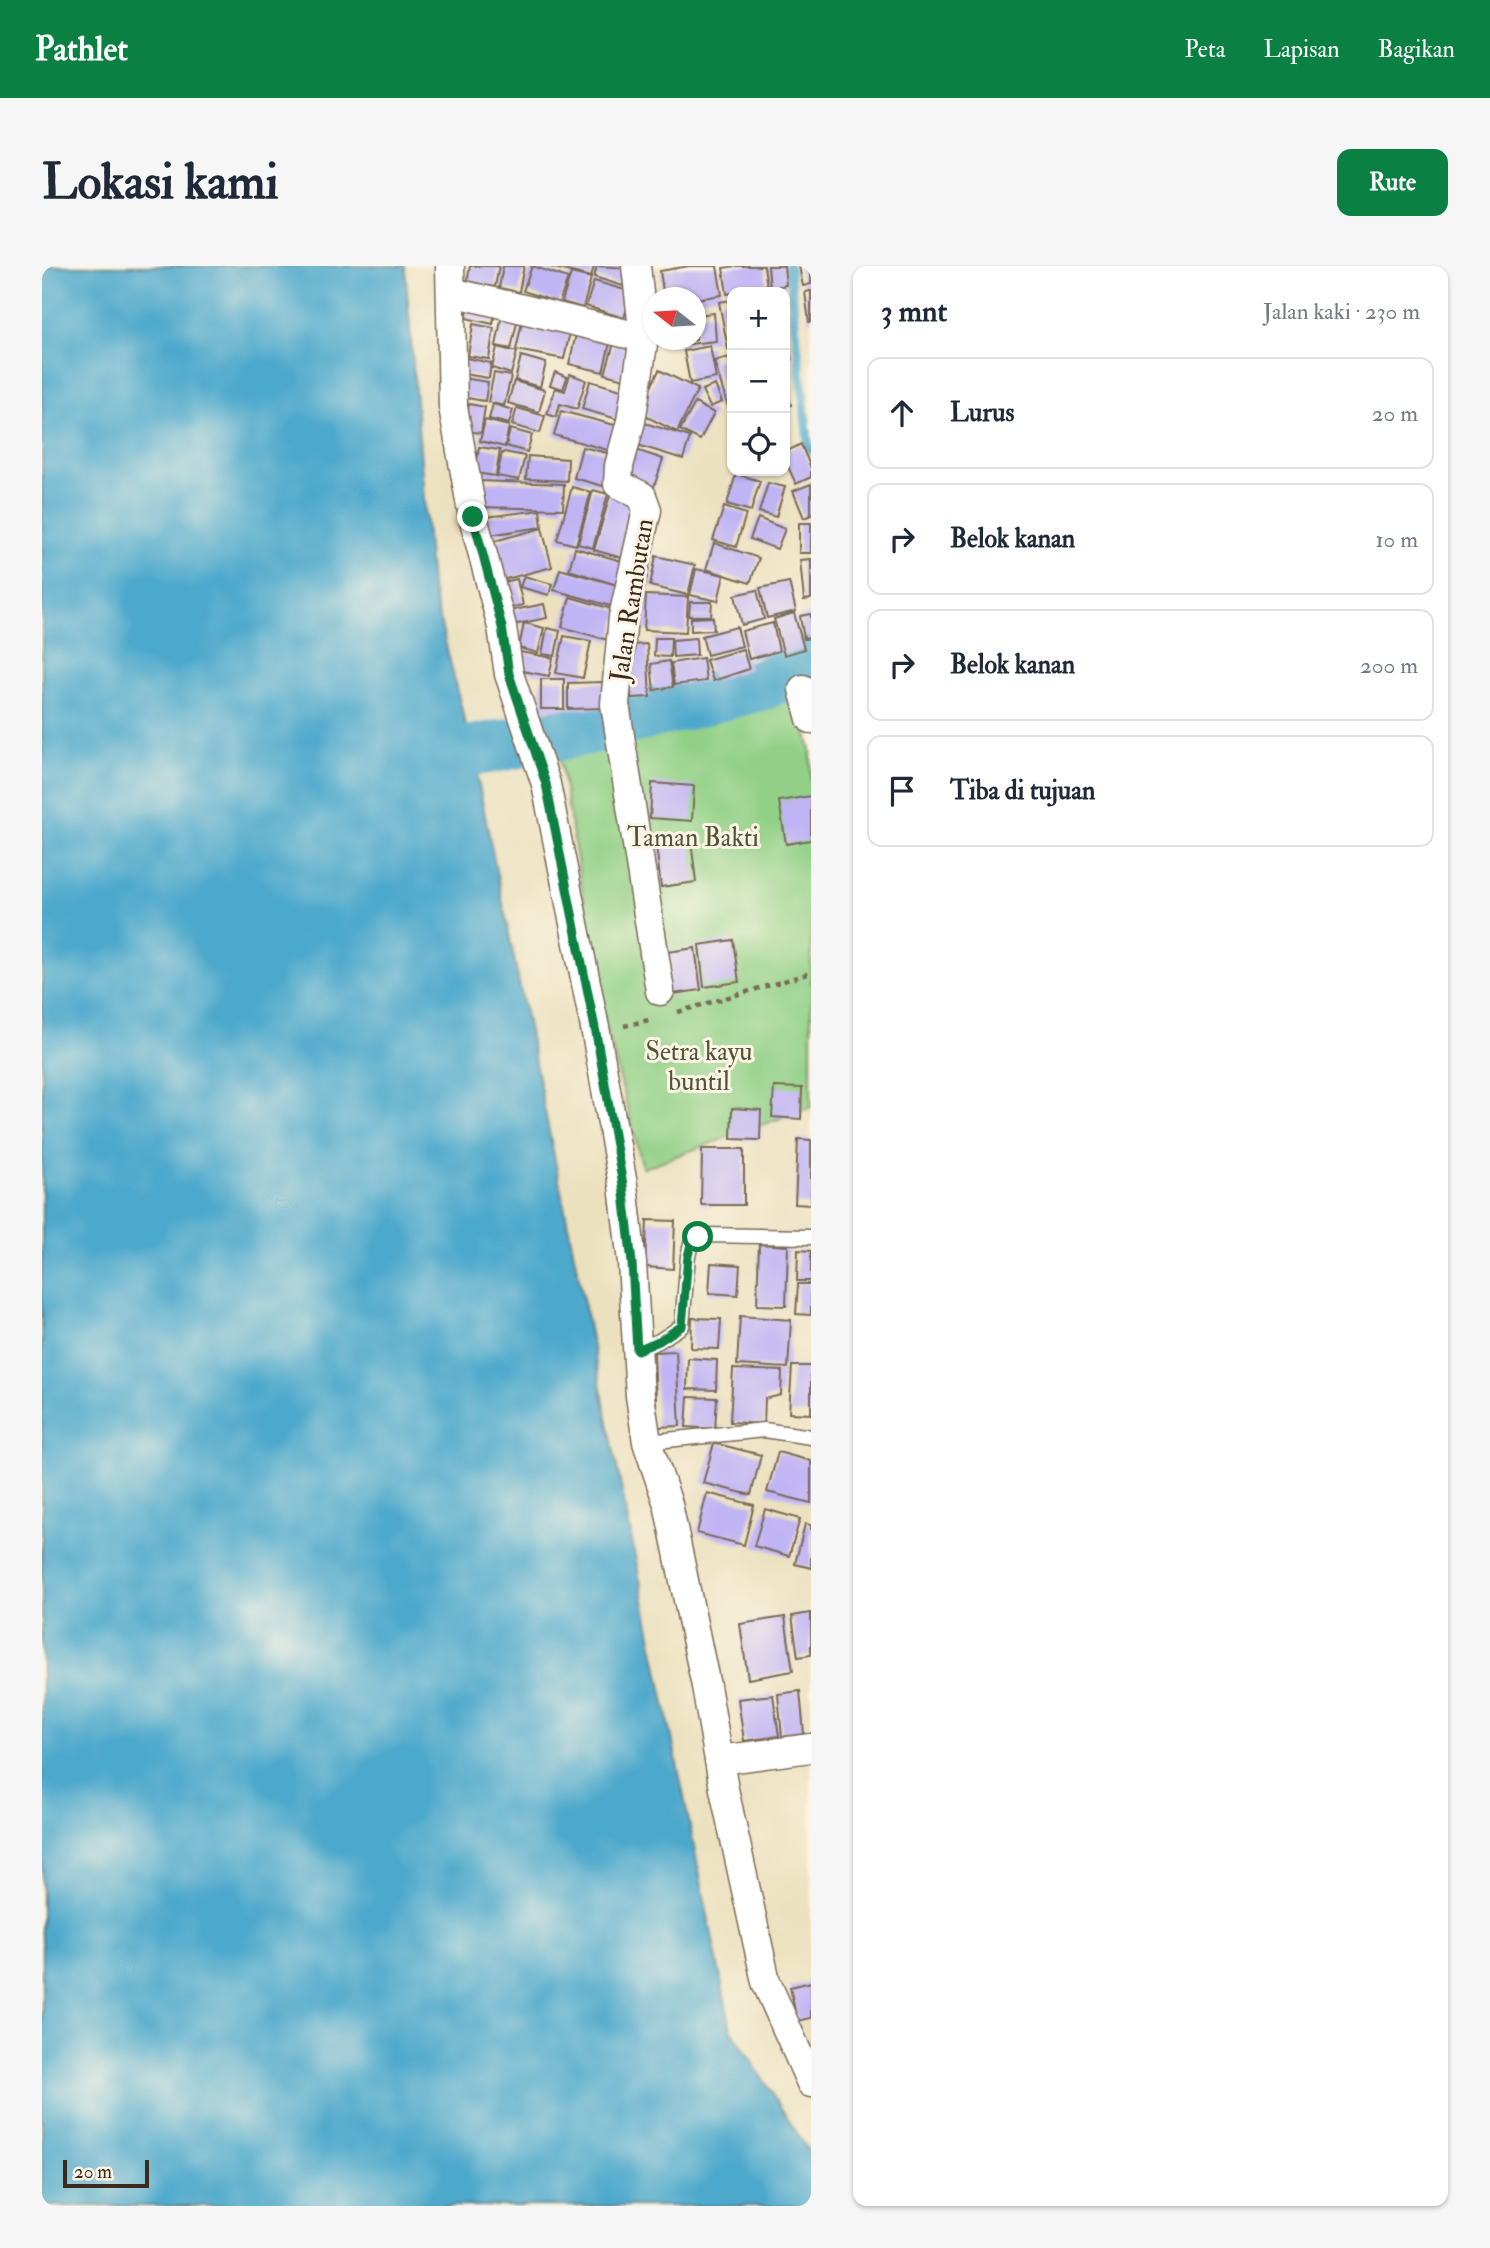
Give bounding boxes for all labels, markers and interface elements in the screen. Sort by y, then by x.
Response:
text: Pathlet [35,29,128,70]
text: Peta [1184,34,1226,65]
text: Lapisan [1264,34,1340,65]
text: Bagikan [1378,34,1455,65]
button: Rute [1337,149,1448,216]
text: Lokasi kami [42,152,279,213]
north arrow [643,287,706,350]
map controls [727,287,790,476]
button: + [727,287,790,350]
text: 3 mnt [881,293,947,330]
text: Jalan kaki · 230 m [1263,297,1420,326]
button: − [727,350,790,413]
icon: ahead [883,394,921,432]
text: Lurus [950,397,1014,429]
text: 20 m [1372,399,1418,428]
button: locate [727,413,790,476]
route end [457,501,488,532]
street label: Jalan Rambutan [603,516,661,685]
icon: right [883,520,921,558]
text: Belok kanan [950,523,1075,555]
text: 10 m [1375,525,1418,554]
icon: right [883,646,921,684]
text: Belok kanan [950,649,1075,681]
text: 200 m [1360,651,1418,680]
icon: arrive [883,772,921,810]
text: Tiba di tujuan [950,775,1095,807]
park label: Taman Bakti [627,822,759,854]
park label: Setra kayu buntil [645,1036,753,1098]
route start [682,1221,713,1252]
scale bar [63,2157,149,2189]
text: 20 m [74,2160,112,2184]

